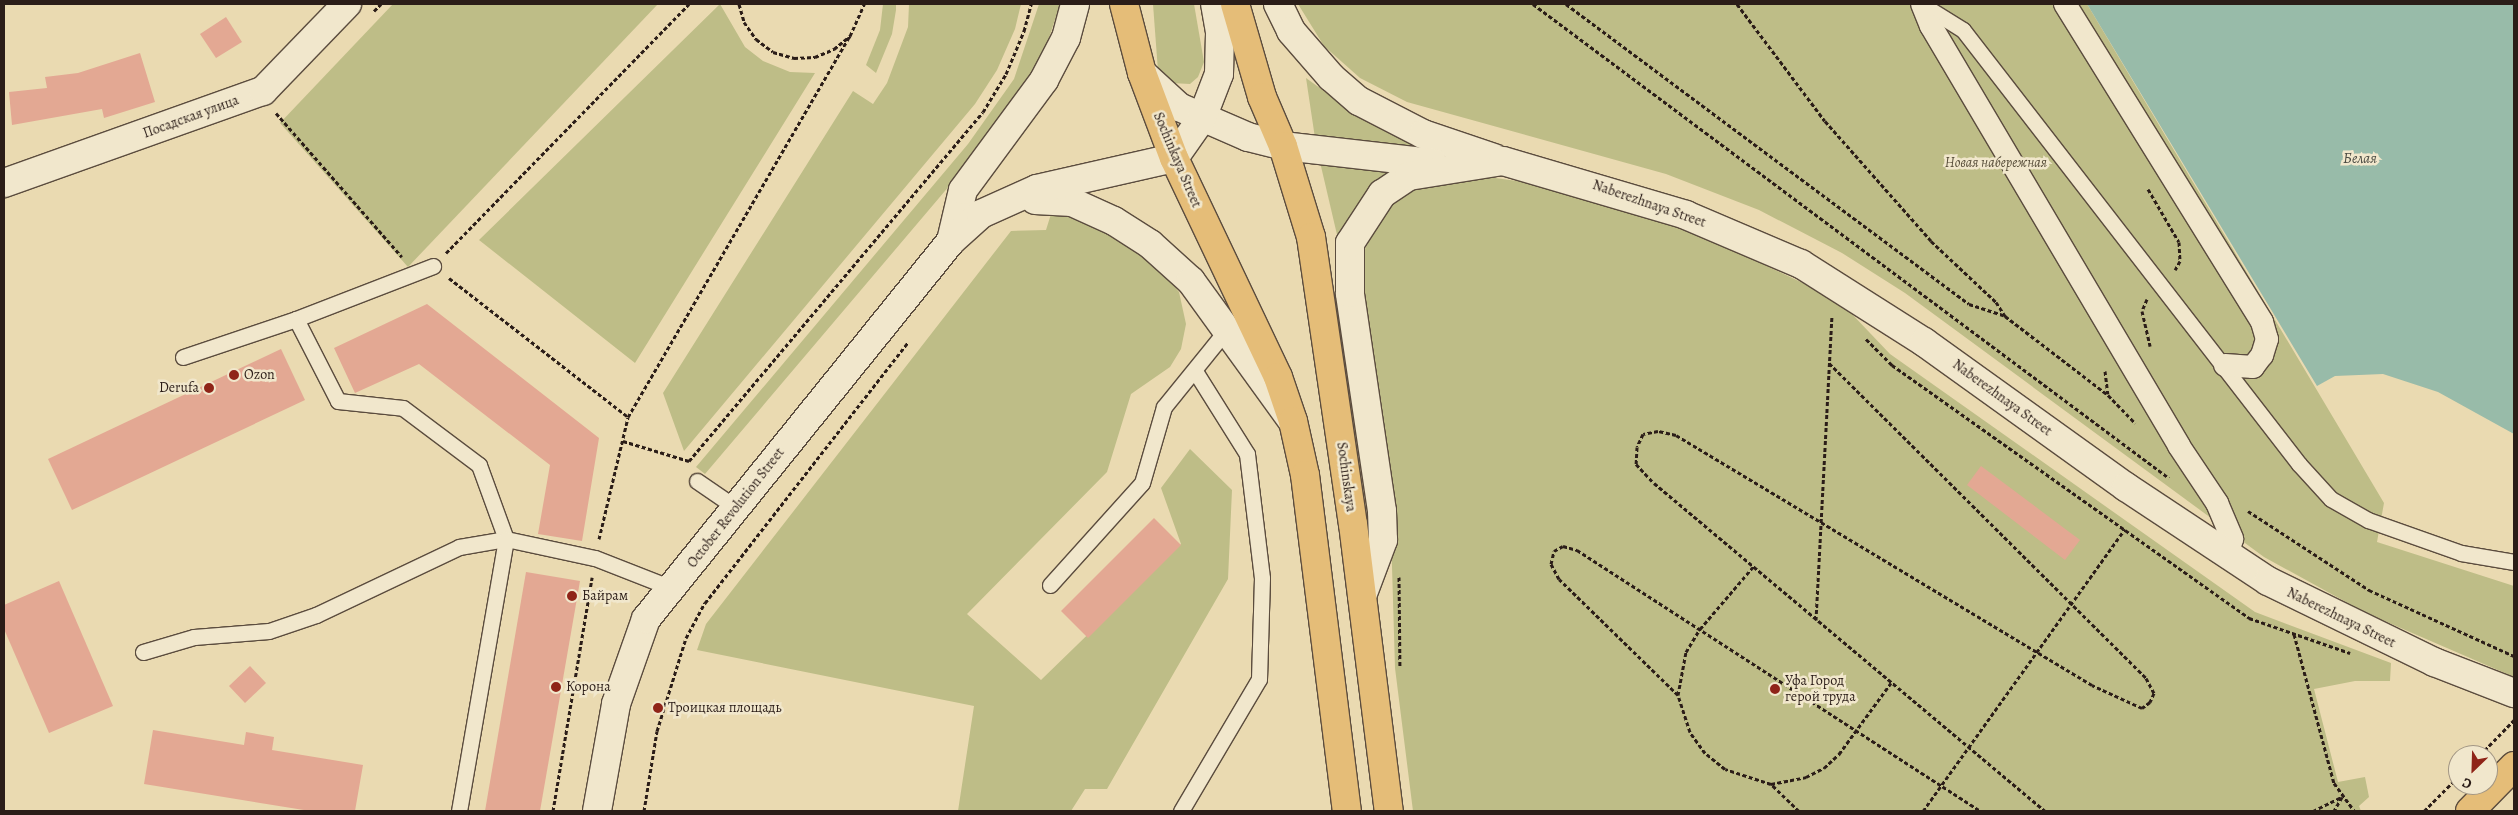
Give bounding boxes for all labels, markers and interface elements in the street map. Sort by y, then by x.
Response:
street label: Посадская улица [141,92,241,142]
street label: Sochinkaya Street [1149,110,1205,210]
water label: Белая [2343,150,2377,168]
park label: Новая набережная [1945,155,2047,171]
street label: Naberezhnaya Street [1590,177,1708,231]
street label: Naberezhnaya Street [1949,356,2055,440]
place label: Ozon [244,367,275,383]
marker: Ozon [228,369,240,381]
place label: Derufa [159,380,199,396]
marker: Derufa [203,382,215,394]
street label: Sochinskaya [1333,441,1359,513]
street label: October Revolution Street [684,445,788,571]
street label: Naberezhnaya Street [2284,584,2398,652]
place label: Байрам [582,588,628,604]
marker: Байрам [566,590,578,602]
place label: Уфа Город герой труда [1785,673,1856,706]
place label: Корона [566,679,611,695]
marker: Корона [550,681,562,693]
marker: Уфа Город герой труда [1769,683,1781,695]
place label: Троицкая площадь [668,700,782,716]
marker: Троицкая площадь [652,702,664,714]
north arrow [2448,745,2498,795]
text: С [2459,773,2475,794]

